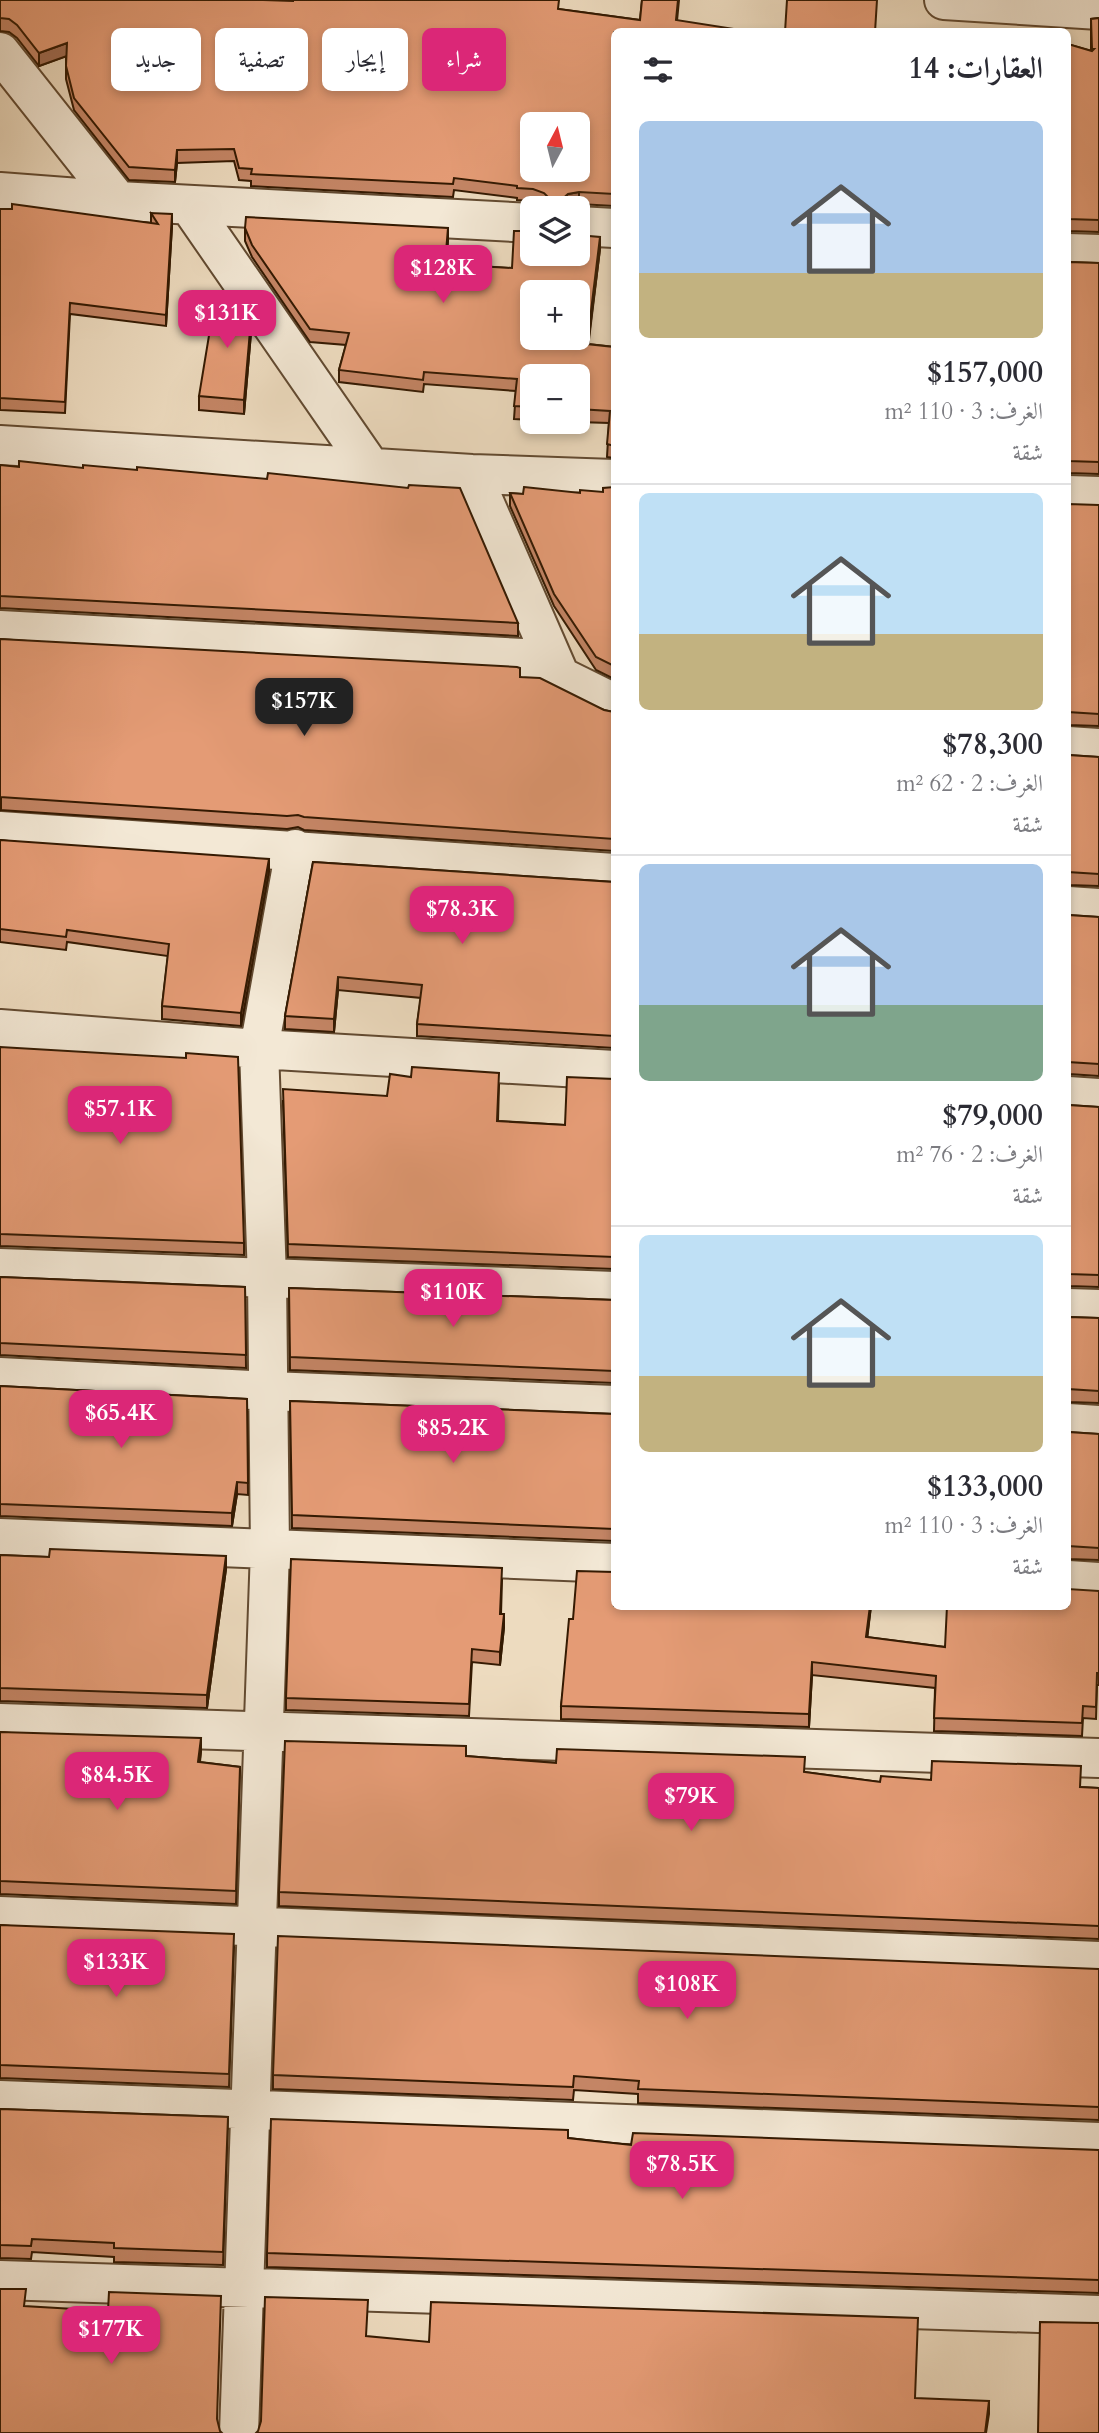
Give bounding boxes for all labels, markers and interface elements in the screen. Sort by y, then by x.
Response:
chip: جديد [111,28,201,91]
chip: تصفية [215,28,308,91]
chip: إيجار [322,28,408,91]
chip: شراء [422,28,506,91]
text: العقارات: 14 [908,48,1043,89]
icon: filters [639,51,677,89]
north arrow [520,112,590,182]
map controls [520,112,590,434]
icon: home [778,166,904,292]
button: layers [520,196,590,266]
pin: $128K [394,246,492,305]
text: $128K [410,252,476,283]
button: + [520,280,590,350]
pin: $131K [178,290,276,350]
text: $131K [194,297,260,328]
text: $157,000 [927,352,1043,393]
button: − [520,364,590,434]
text: الغرف: 3 · 110 m² [884,396,1043,427]
text: شقة [1013,437,1043,468]
icon: home [778,538,904,664]
pin: $157K [255,678,353,738]
text: $157K [271,685,337,716]
text: $78,300 [942,724,1043,765]
text: الغرف: 2 · 62 m² [896,768,1043,799]
text: شقة [1013,809,1043,840]
pin: $78.3K [405,886,519,946]
text: $78.3K [426,893,498,924]
icon: home [778,909,904,1035]
pin: $57.1K [63,1086,177,1146]
text: $57.1K [84,1093,156,1124]
text: $79,000 [942,1095,1043,1136]
text: الغرف: 2 · 76 m² [896,1139,1043,1170]
text: شقة [1013,1180,1043,1211]
pin: $110K [404,1270,502,1329]
text: $110K [420,1276,486,1307]
icon: home [778,1280,904,1406]
pin: $65.4K [64,1390,178,1450]
text: $65.4K [85,1397,157,1428]
pin: $85.2K [396,1406,510,1465]
text: $85.2K [417,1412,489,1443]
text: $133,000 [927,1466,1043,1507]
text: الغرف: 3 · 110 m² [884,1510,1043,1541]
text: شقة [1013,1551,1043,1582]
pin: $84.5K [60,1752,174,1812]
text: $84.5K [81,1759,153,1790]
pin: $79K [650,1773,732,1833]
text: $79K [664,1780,718,1811]
pin: $133K [67,1940,165,1999]
text: $133K [83,1946,149,1977]
pin: $108K [638,1962,736,2021]
text: $108K [654,1968,720,1999]
pin: $78.5K [625,2142,739,2201]
text: $78.5K [646,2148,718,2179]
pin: $177K [62,2306,160,2366]
text: $177K [78,2313,144,2344]

